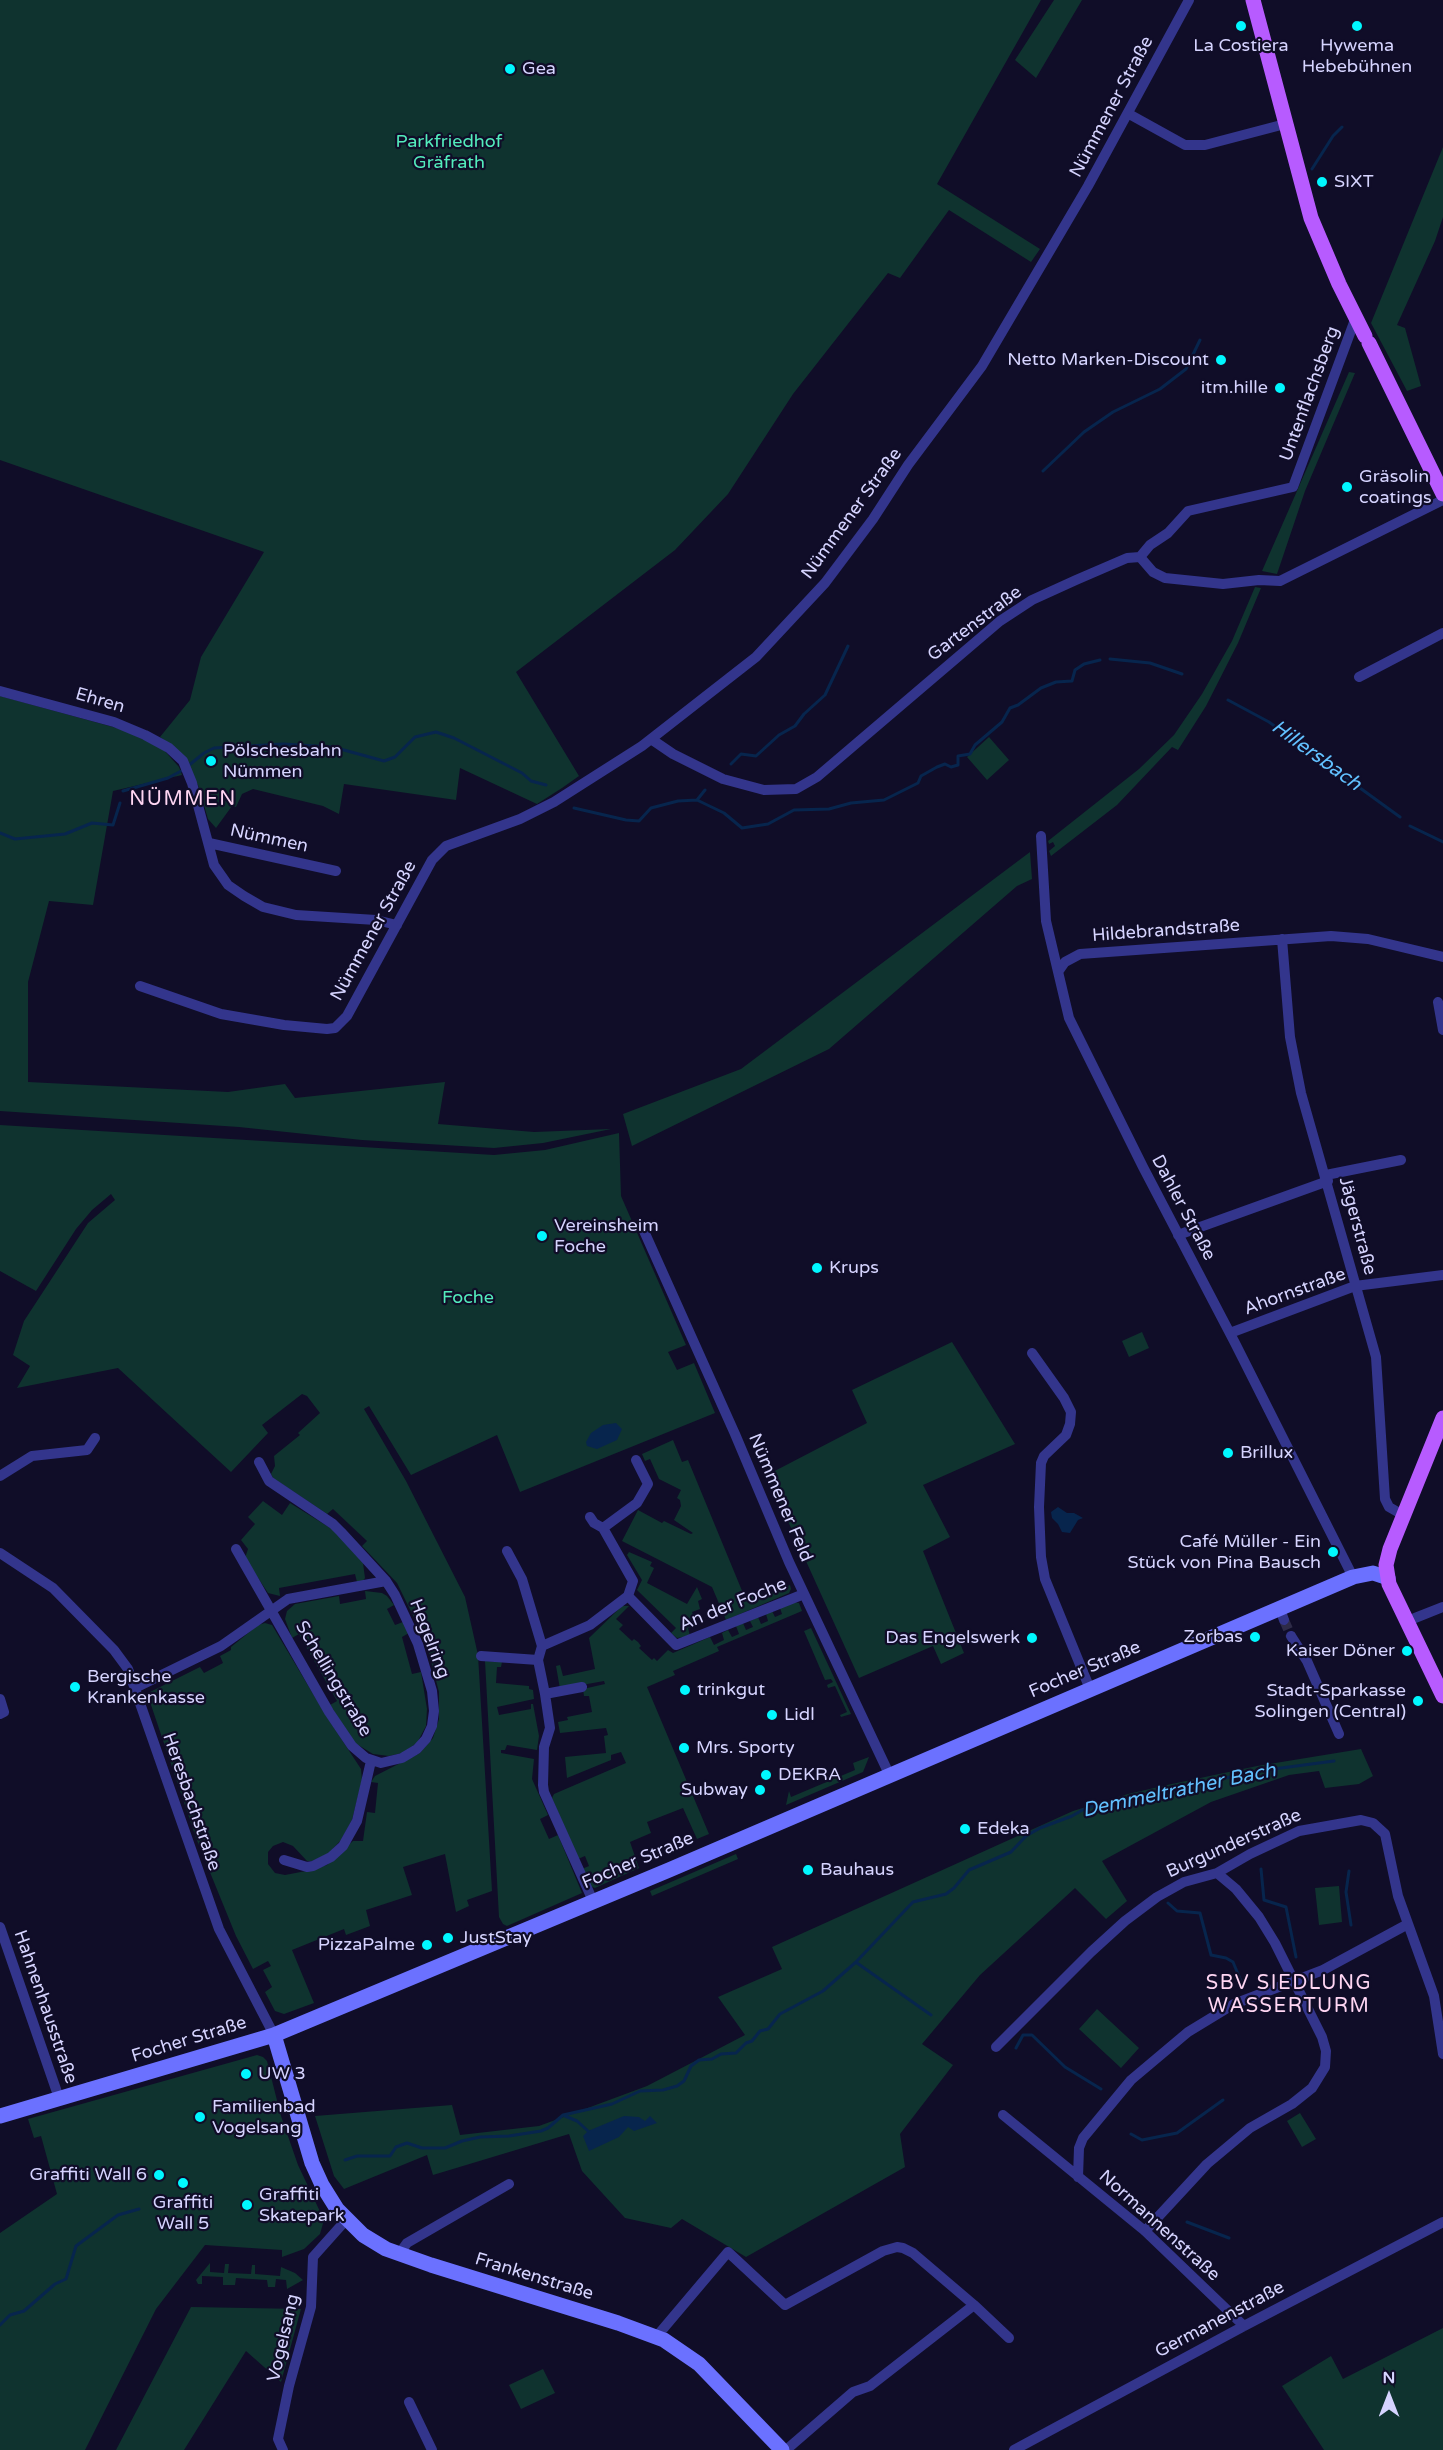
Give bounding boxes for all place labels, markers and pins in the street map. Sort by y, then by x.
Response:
marker: La Costiera [1234,19,1248,33]
marker: Hywema Hebebühnen [1350,19,1364,33]
place label: La Costiera [1193,35,1289,57]
place label: Hywema Hebebühnen [1302,35,1412,78]
place label: Gea [522,58,556,80]
marker: Gea [503,62,517,76]
place label: SIXT [1334,171,1374,193]
marker: SIXT [1315,175,1329,189]
place label: Netto Marken-Discount [1007,349,1209,371]
marker: Netto Marken-Discount [1214,353,1228,367]
place label: itm.hille [1201,377,1268,399]
marker: itm.hille [1273,381,1287,395]
place label: Gräsolin coatings [1359,466,1432,508]
marker: Gräsolin coatings [1340,480,1354,494]
place label: Pölschesbahn Nümmen [223,740,342,783]
marker: Pölschesbahn Nümmen [204,754,218,768]
place label: Vereinsheim Foche [554,1215,659,1258]
marker: Vereinsheim Foche [535,1229,549,1243]
place label: Krups [829,1257,879,1279]
marker: Krups [810,1261,824,1275]
place label: Brillux [1240,1442,1293,1464]
marker: Brillux [1221,1446,1235,1460]
place label: Café Müller - Ein Stück von Pina Bausch [1128,1531,1321,1574]
marker: Café Müller - Ein Stück von Pina Bausch [1326,1545,1340,1559]
place label: Zorbas [1184,1626,1243,1648]
place label: Das Engelswerk [885,1627,1020,1649]
marker: Zorbas [1248,1630,1262,1644]
marker: Das Engelswerk [1025,1631,1039,1645]
place label: Kaiser Döner [1286,1640,1395,1662]
marker: Kaiser Döner [1400,1644,1414,1658]
place label: Bergische Krankenkasse [87,1666,205,1708]
place label: trinkgut [697,1679,765,1701]
marker: Bergische Krankenkasse [68,1680,82,1694]
place label: Stadt-Sparkasse Solingen (Central) [1254,1680,1406,1722]
marker: trinkgut [678,1683,692,1697]
marker: Stadt-Sparkasse Solingen (Central) [1411,1694,1425,1708]
place label: Lidl [784,1704,815,1726]
marker: Lidl [765,1708,779,1722]
place label: Mrs. Sporty [696,1737,795,1759]
marker: Mrs. Sporty [677,1741,691,1755]
place label: DEKRA [778,1764,841,1786]
marker: DEKRA [759,1768,773,1782]
place label: Subway [681,1779,748,1801]
marker: Subway [753,1783,767,1797]
place label: Edeka [977,1818,1030,1840]
marker: Edeka [958,1822,972,1836]
place label: Bauhaus [820,1859,894,1881]
marker: Bauhaus [801,1863,815,1877]
place label: JustStay [460,1927,532,1949]
marker: JustStay [441,1931,455,1945]
place label: PizzaPalme [318,1934,415,1956]
marker: PizzaPalme [420,1938,434,1952]
place label: UW 3 [258,2063,306,2085]
marker: UW 3 [239,2067,253,2081]
place label: Familienbad Vogelsang [212,2096,316,2138]
marker: Familienbad Vogelsang [193,2110,207,2124]
place label: Graffiti Wall 6 [29,2164,147,2186]
marker: Graffiti Wall 6 [152,2168,166,2182]
marker: Graffiti Wall 5 [176,2176,190,2190]
place label: Graffiti Skatepark [259,2184,345,2226]
place label: Graffiti Wall 5 [153,2192,213,2234]
marker: Graffiti Skatepark [240,2198,254,2212]

